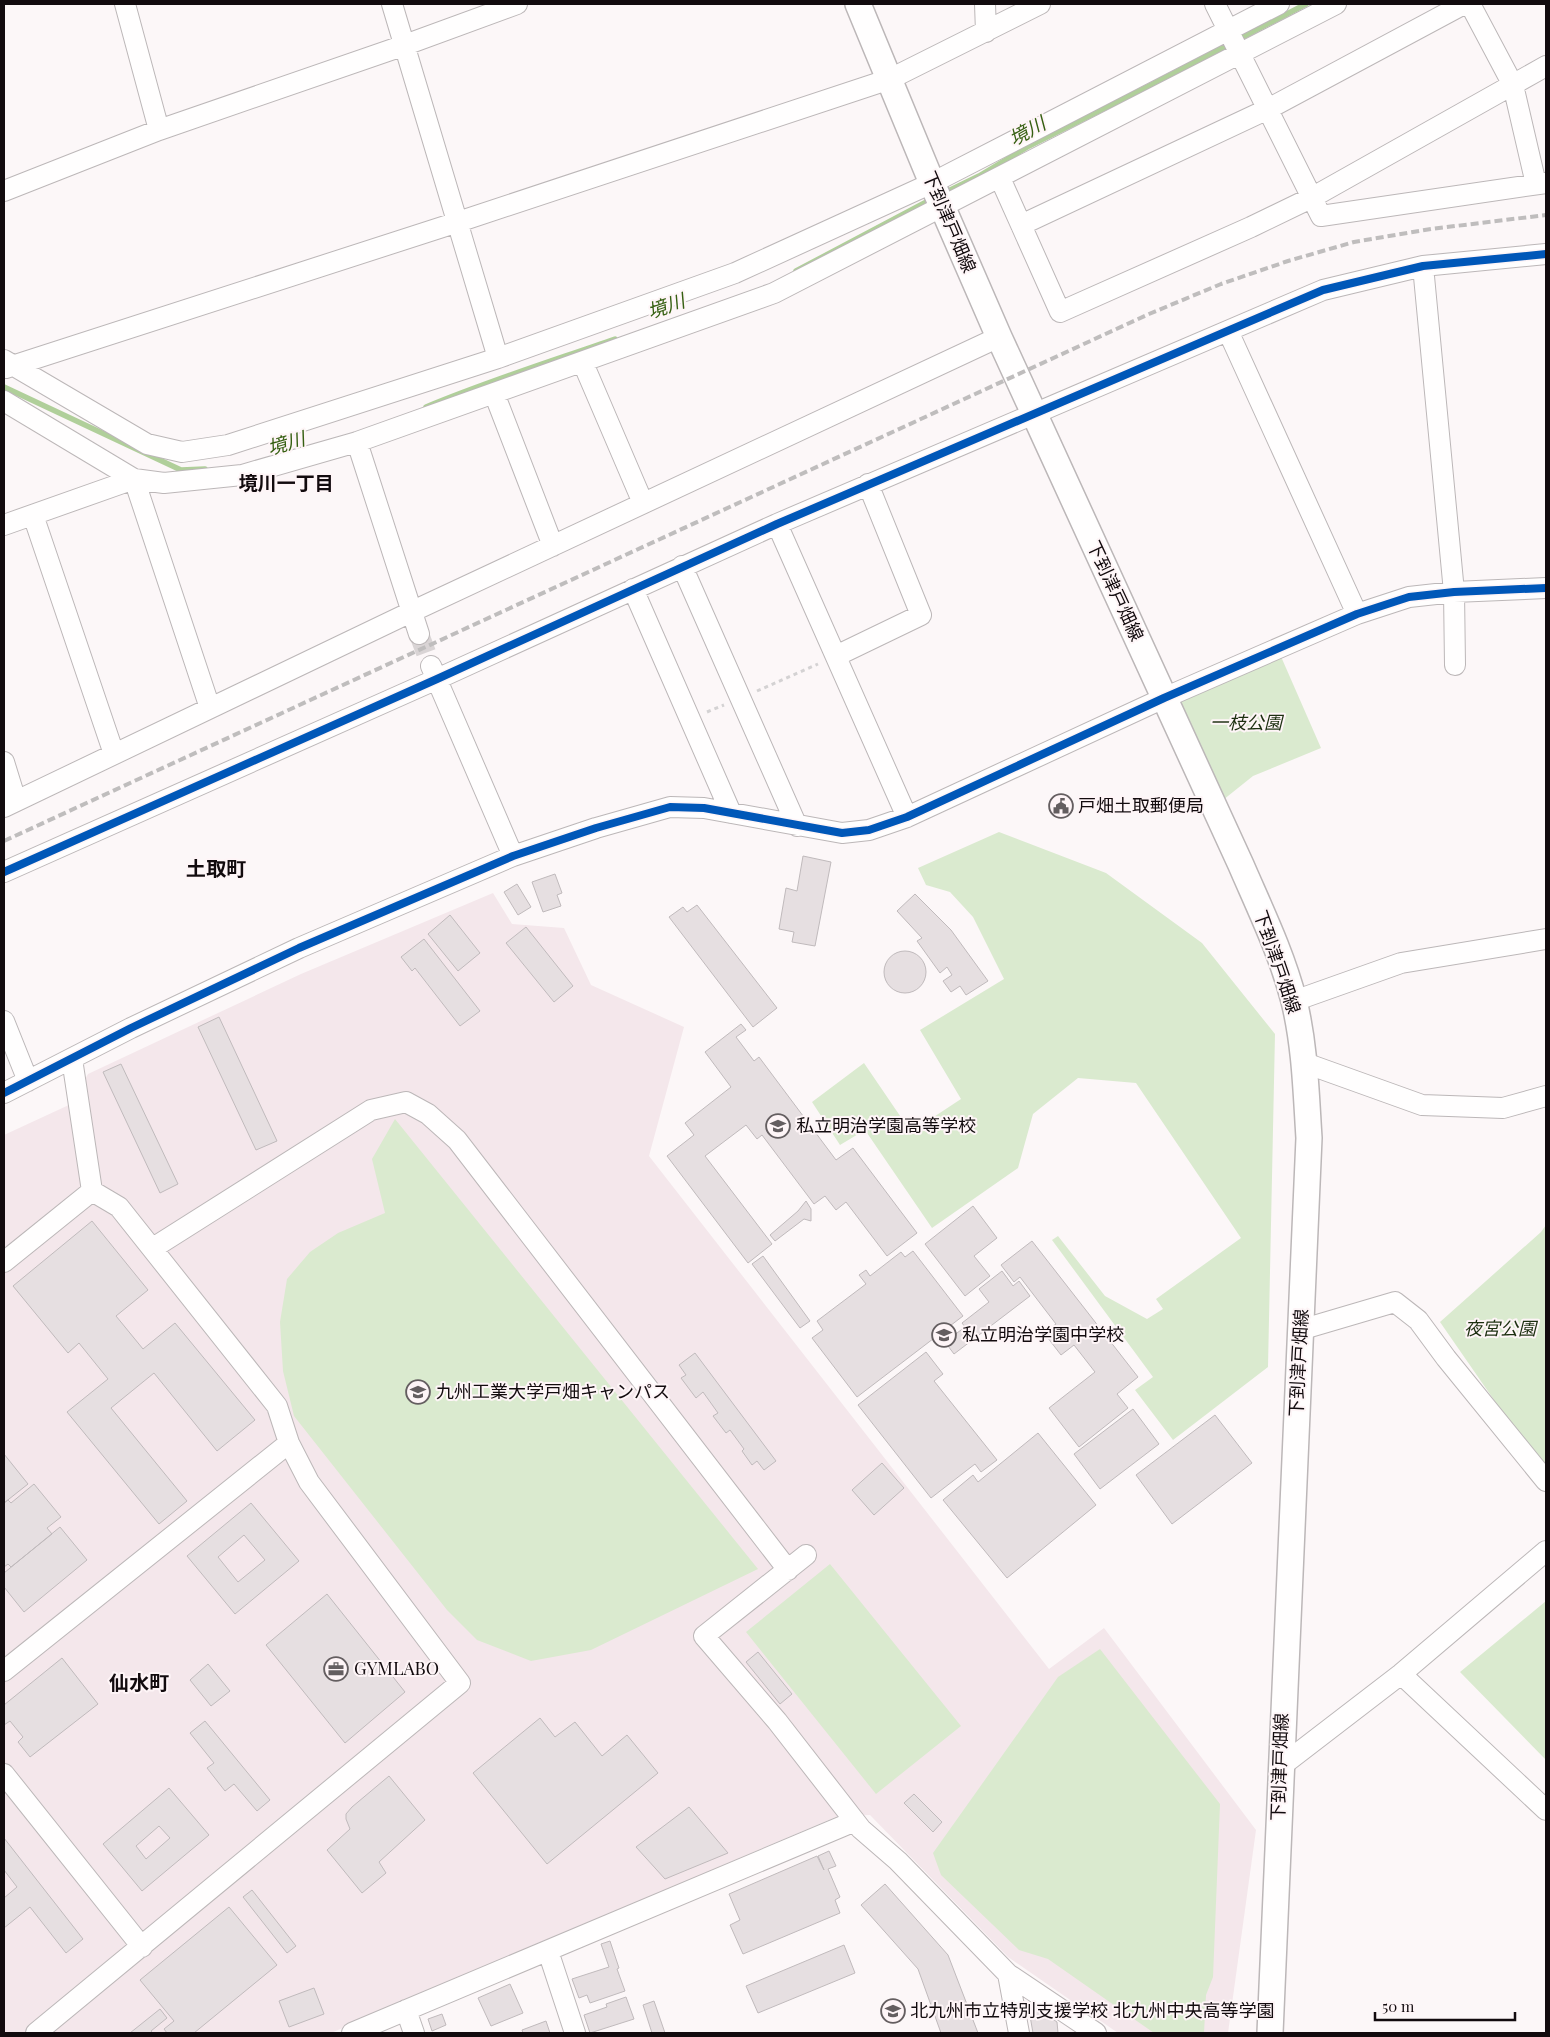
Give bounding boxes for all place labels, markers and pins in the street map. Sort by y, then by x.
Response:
public building icon: 戸畑土取郵便局 [1048,793,1074,819]
place label: 戸畑土取郵便局 [1078,793,1204,817]
school or university icon: 私立明治学園高等学校 [765,1113,791,1139]
place label: 私立明治学園高等学校 [796,1113,976,1137]
school or university icon: 私立明治学園中学校 [931,1322,957,1348]
place label: 私立明治学園中学校 [962,1322,1124,1346]
school or university icon: 九州工業大学戸畑キャンパス [405,1379,431,1405]
place label: 九州工業大学戸畑キャンパス [436,1379,670,1403]
office icon: GYMLABO [323,1656,349,1682]
place label: GYMLABO [354,1656,439,1680]
school or university icon: 北九州市立特別支援学校 北九州中央高等学園 [880,1998,906,2024]
place label: 北九州市立特別支援学校 北九州中央高等学園 [910,1998,1274,2022]

